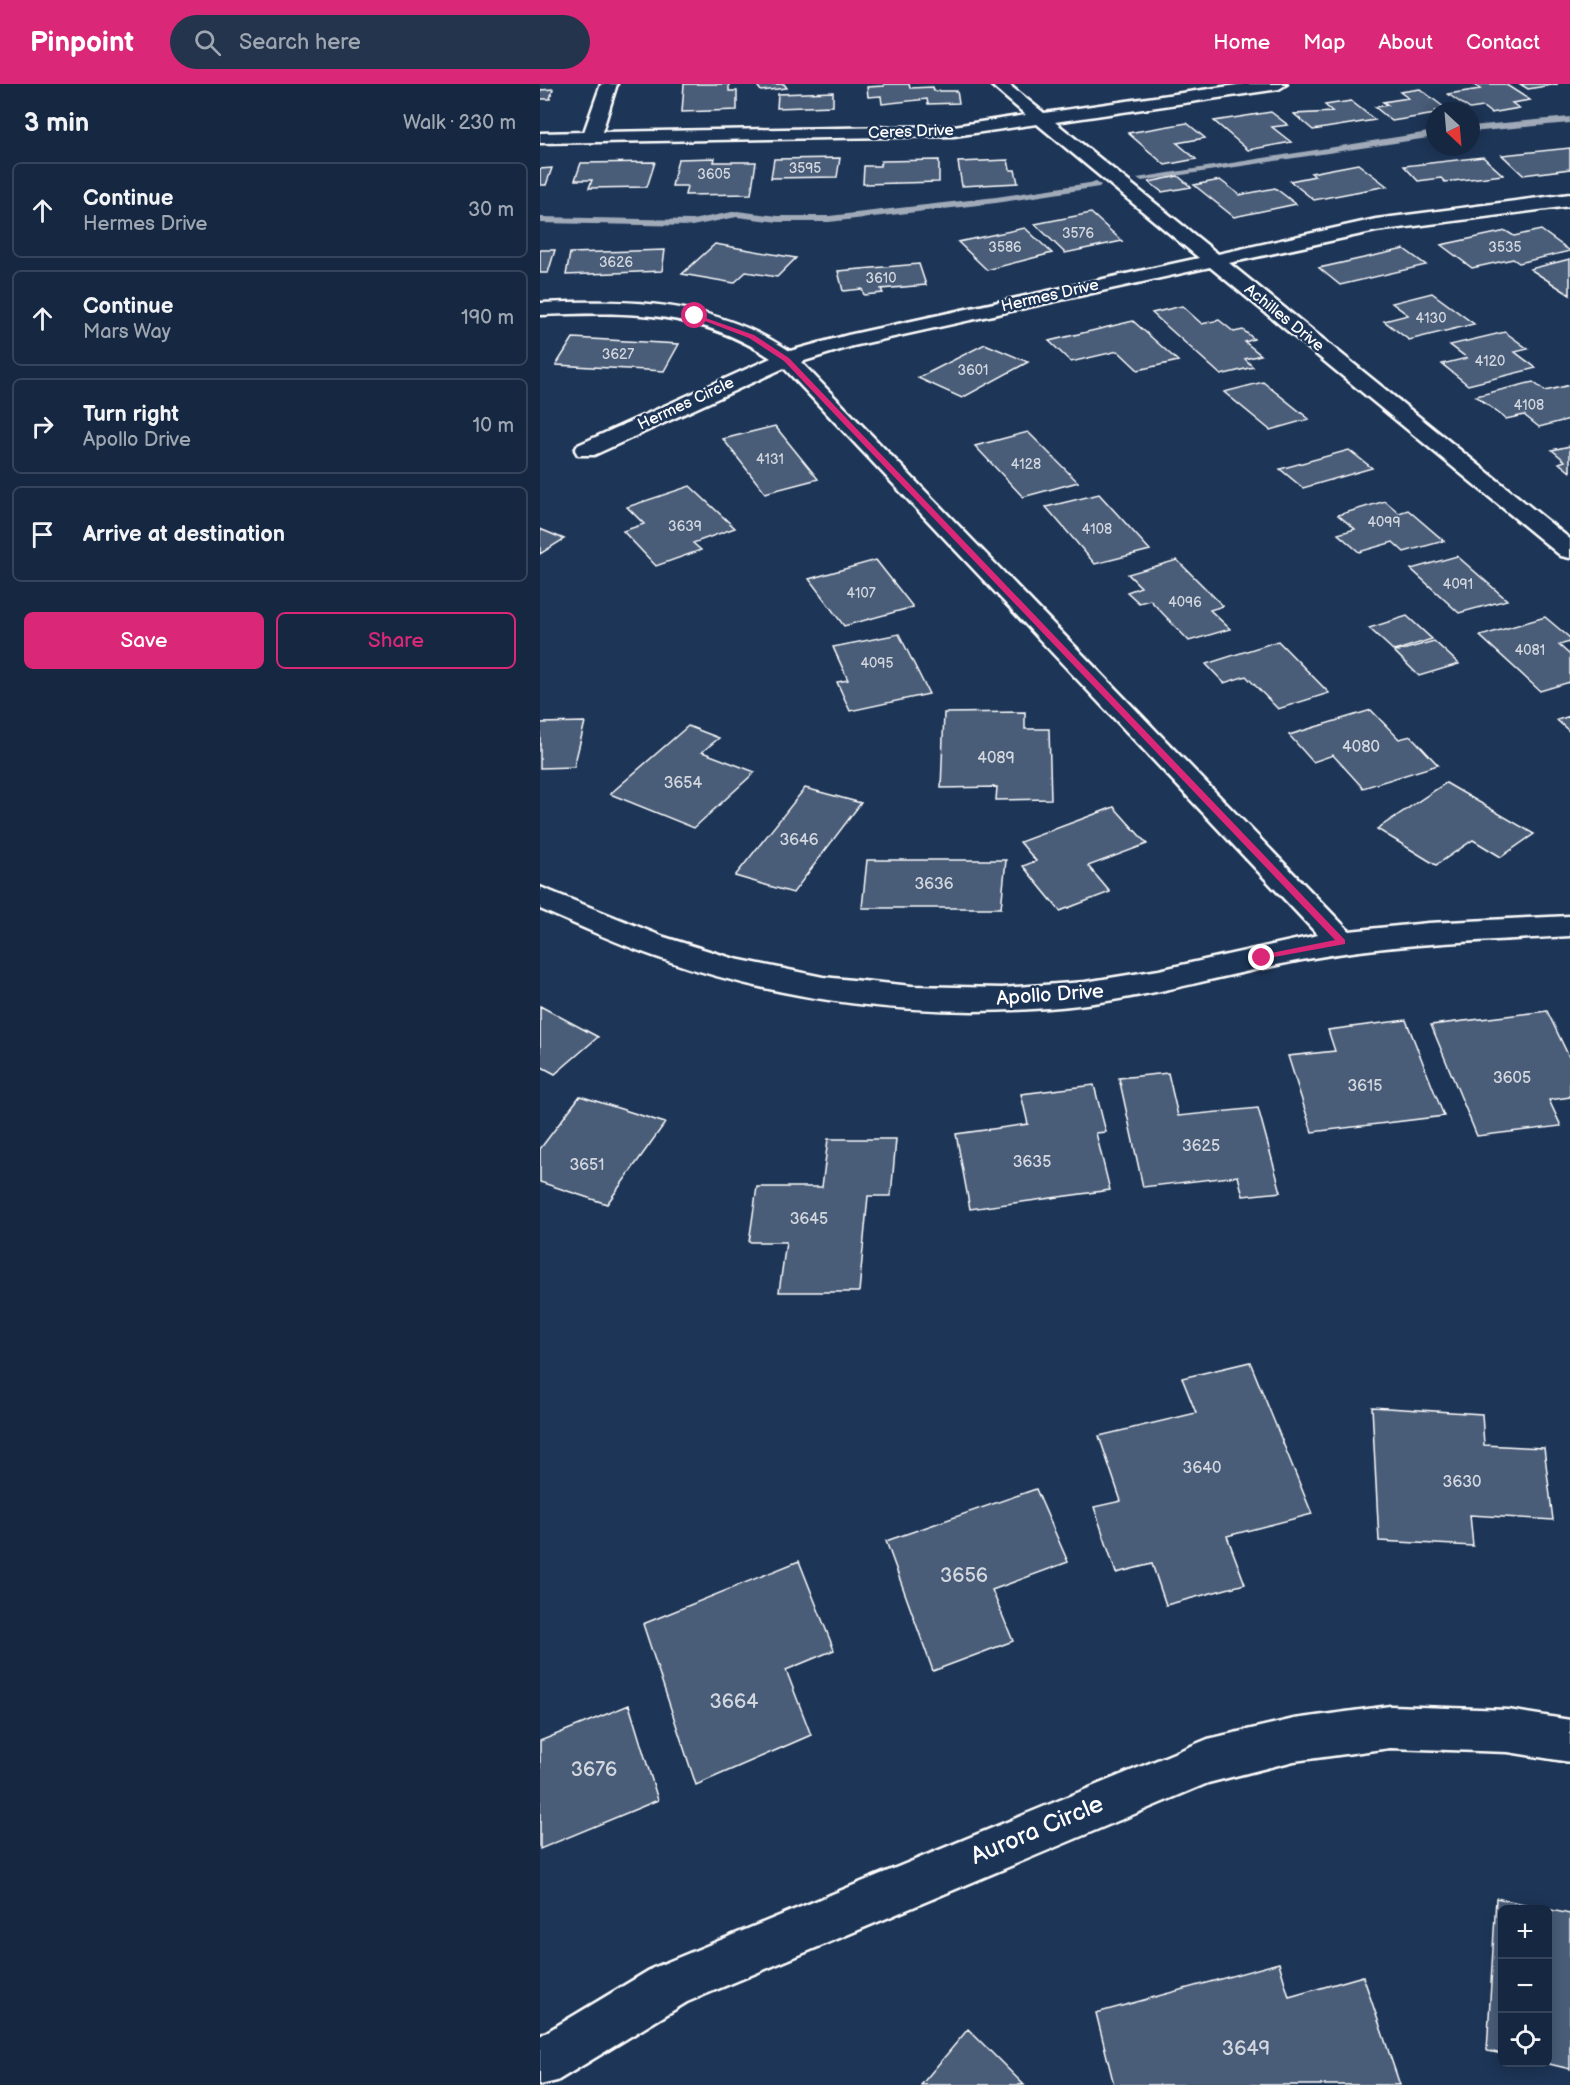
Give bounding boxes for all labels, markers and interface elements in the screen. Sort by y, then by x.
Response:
search box [170,15,590,69]
text: Pinpoint [30,26,134,59]
icon: search [191,26,224,59]
text: Search here [239,29,361,56]
text: Home [1213,30,1270,55]
text: Map [1303,30,1345,55]
text: About [1378,30,1433,55]
text: Contact [1466,30,1540,55]
north arrow [1426,102,1480,156]
text: 3 min [24,108,89,139]
text: Walk · 230 m [403,111,516,135]
street label: Ceres Drive [868,121,955,143]
house number: 3595 [789,160,821,177]
house number: 3605 [697,166,731,183]
text: Continue [83,185,173,212]
icon: ahead [26,194,59,227]
text: 30 m [468,198,514,222]
text: Hermes Drive [83,212,207,236]
house number: 3576 [1062,225,1094,242]
house number: 3586 [988,239,1022,256]
house number: 3535 [1488,239,1522,256]
house number: 3626 [599,254,633,271]
house number: 3610 [866,270,896,287]
street label: Hermes Drive [999,275,1101,316]
street label: Achilles Drive [1240,280,1328,356]
text: Continue [83,293,173,320]
icon: ahead [26,302,59,335]
route start [681,302,707,328]
text: 190 m [461,306,514,330]
house number: 4130 [1416,310,1446,327]
text: Mars Way [83,320,171,344]
house number: 3627 [602,346,634,363]
house number: 4120 [1475,353,1505,370]
house number: 3601 [958,362,988,379]
street label: Hermes Circle [635,373,738,435]
house number: 4108 [1514,397,1544,414]
text: Turn right [83,401,179,428]
icon: right [26,410,59,443]
text: 10 m [473,414,514,438]
text: Apollo Drive [83,428,191,452]
house number: 4131 [756,451,784,468]
house number: 4128 [1011,456,1041,473]
house number: 4099 [1368,514,1400,531]
icon: arrive [26,518,59,551]
house number: 3639 [668,518,702,535]
text: Arrive at destination [83,521,285,548]
house number: 4108 [1082,521,1112,538]
house number: 4091 [1443,576,1473,593]
house number: 4107 [846,585,876,602]
house number: 4096 [1168,594,1202,611]
button: Save [24,612,264,669]
button: Share [276,612,516,669]
house number: 4081 [1515,642,1545,659]
house number: 4095 [861,655,893,672]
house number: 4080 [1342,738,1380,757]
house number: 4089 [977,749,1015,768]
house number: 3654 [664,774,703,793]
house number: 3646 [779,831,819,850]
house number: 3636 [914,875,954,894]
route end [1248,944,1274,970]
street label: Apollo Drive [995,979,1105,1011]
house number: 3605 [1493,1069,1531,1088]
house number: 3615 [1348,1077,1382,1096]
house number: 3625 [1182,1137,1220,1156]
house number: 3635 [1013,1153,1051,1172]
house number: 3651 [570,1156,604,1175]
house number: 3645 [790,1210,828,1229]
house number: 3640 [1183,1459,1221,1478]
house number: 3630 [1443,1473,1481,1492]
house number: 3656 [940,1564,988,1588]
house number: 3664 [710,1690,758,1714]
house number: 3676 [571,1758,617,1782]
street label: Aurora Circle [966,1789,1108,1871]
map controls [1498,1905,1552,2067]
button: + [1498,1905,1552,1959]
button: − [1498,1959,1552,2013]
button: locate [1498,2013,1552,2067]
house number: 3649 [1222,2037,1270,2061]

